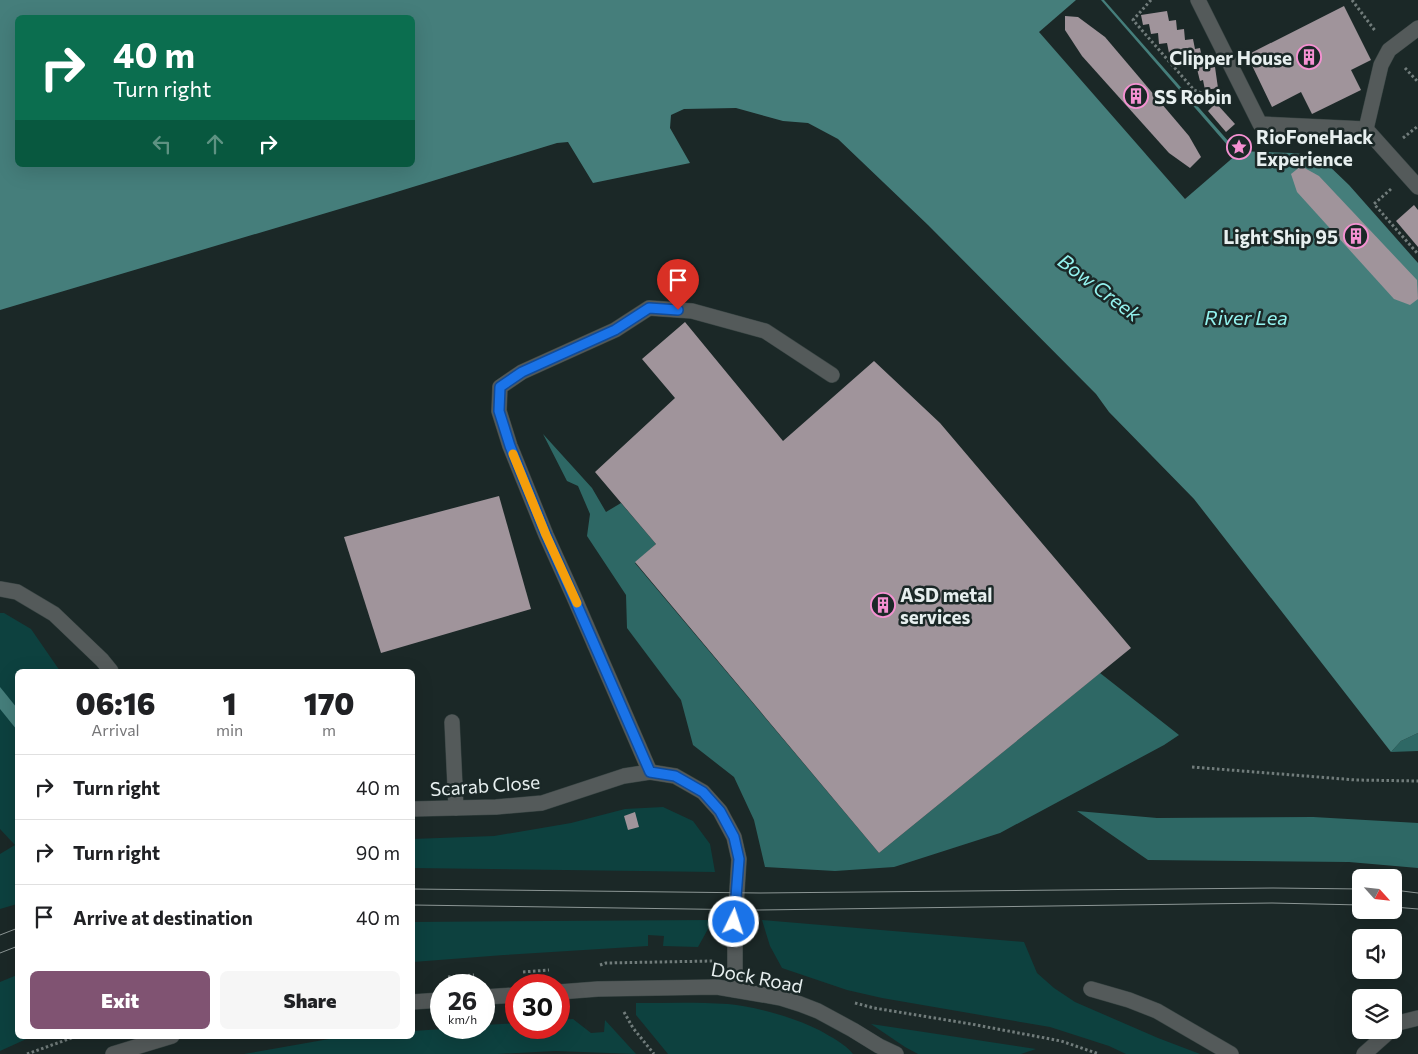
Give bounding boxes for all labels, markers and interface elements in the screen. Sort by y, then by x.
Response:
text: 40 m [113,32,195,75]
icon: right [30,35,95,100]
building icon: Clipper House [1296,44,1322,70]
place label: Clipper House [1169,46,1292,69]
text: Turn right [113,75,211,102]
building icon: SS Robin [1123,83,1149,109]
place label: SS Robin [1154,85,1232,108]
place label: RioFoneHack Experience [1256,125,1373,170]
icon: left [148,130,176,158]
icon: ahead [201,130,229,158]
icon: right [254,130,282,158]
place icon: RioFoneHack Experience [1226,134,1252,160]
building icon: Light Ship 95 [1343,223,1369,249]
place label: Light Ship 95 [1223,225,1338,248]
water label: Bow Creek [1054,248,1147,327]
pin [657,259,699,310]
icon: arrive [664,266,692,294]
water label: River Lea [1204,305,1288,329]
place label: ASD metal services [900,583,992,628]
building icon: ASD metal services [870,592,896,618]
text: 06:16 [76,684,155,721]
text: 1 [223,684,237,721]
text: 170 [304,684,354,721]
text: Arrival [91,720,140,739]
text: min [216,720,243,739]
text: m [322,720,336,739]
street label: Scarab Close [429,770,541,800]
icon: right [30,773,58,801]
text: Turn right [73,776,160,799]
text: 40 m [356,776,400,799]
icon: right [30,838,58,866]
text: Turn right [73,841,160,864]
text: 90 m [356,841,400,864]
north arrow [1352,869,1402,919]
map controls [1352,869,1402,1039]
position arrow [707,895,759,947]
icon: arrive [30,903,58,931]
text: Arrive at destination [73,906,253,929]
text: 40 m [356,906,400,929]
button: sound [1352,929,1402,979]
street label: Dock Road [709,957,805,997]
button: Exit [30,971,210,1029]
button: Share [220,971,400,1029]
speed limit sign: 30 [505,974,570,1039]
text: 26 [448,985,477,1015]
button: layers [1352,989,1402,1039]
text: km/h [448,1012,477,1026]

